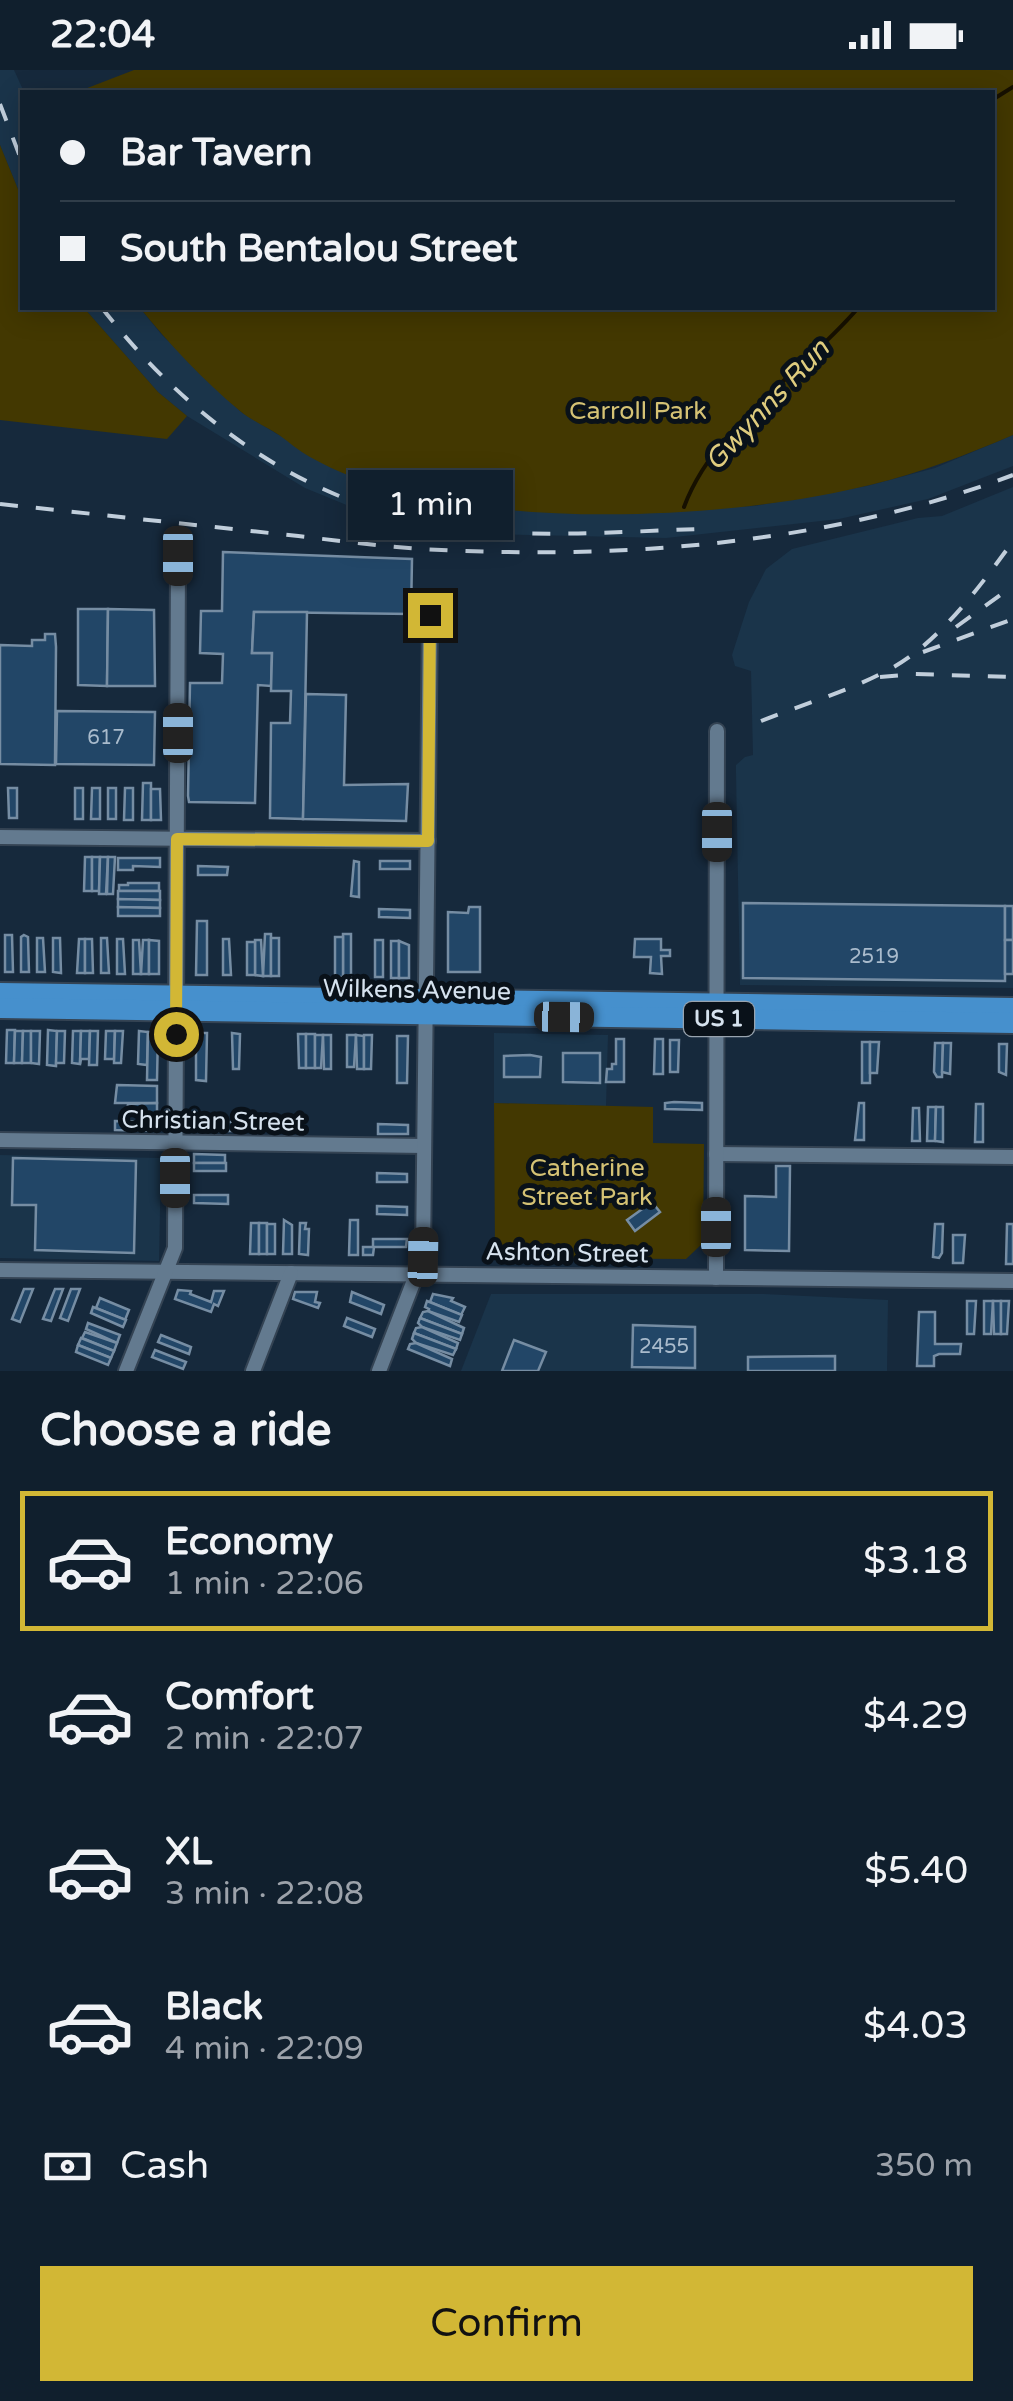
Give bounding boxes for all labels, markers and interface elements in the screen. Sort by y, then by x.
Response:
text: 22:04 [50,12,155,58]
text: Bar Tavern [120,130,312,176]
text: South Bentalou Street [120,226,518,272]
water label: Gwynns Run [698,332,837,478]
park label: Carroll Park [569,396,707,426]
callout: 1 min [348,470,512,540]
text: 1 min [388,486,473,524]
car [163,526,193,586]
route end [408,593,453,638]
car [163,703,193,763]
house number: 617 [87,726,125,750]
car [702,802,732,862]
house number: 2519 [849,945,899,969]
street label: Wilkens Avenue [323,973,511,1007]
car [534,1001,594,1033]
road number: US 1 [684,1002,754,1036]
route start [154,1012,199,1057]
street label: Christian Street [121,1104,305,1138]
car [160,1148,190,1208]
park label: Catherine Street Park [521,1153,653,1212]
car [701,1197,731,1257]
car [407,1227,439,1287]
street label: Ashton Street [485,1237,649,1269]
house number: 2455 [639,1335,689,1359]
text: Choose a ride [40,1404,331,1458]
icon: car [45,1516,135,1606]
text: Economy [165,1519,333,1565]
text: $3.18 [863,1538,968,1584]
text: 1 min · 22:06 [165,1565,364,1603]
icon: car [45,1671,135,1761]
text: Comfort [165,1674,314,1720]
text: $4.29 [863,1693,968,1739]
text: 2 min · 22:07 [165,1720,364,1758]
icon: car [45,1826,135,1916]
text: XL [165,1829,212,1875]
text: $5.40 [864,1848,968,1894]
text: 3 min · 22:08 [165,1875,364,1913]
icon: car [45,1981,135,2071]
text: Black [165,1984,263,2030]
text: $4.03 [863,2003,968,2049]
text: 4 min · 22:09 [165,2030,364,2068]
icon: cash [40,2139,95,2194]
text: Cash [120,2143,209,2189]
text: 350 m [875,2147,973,2185]
button: Confirm [40,2266,973,2381]

